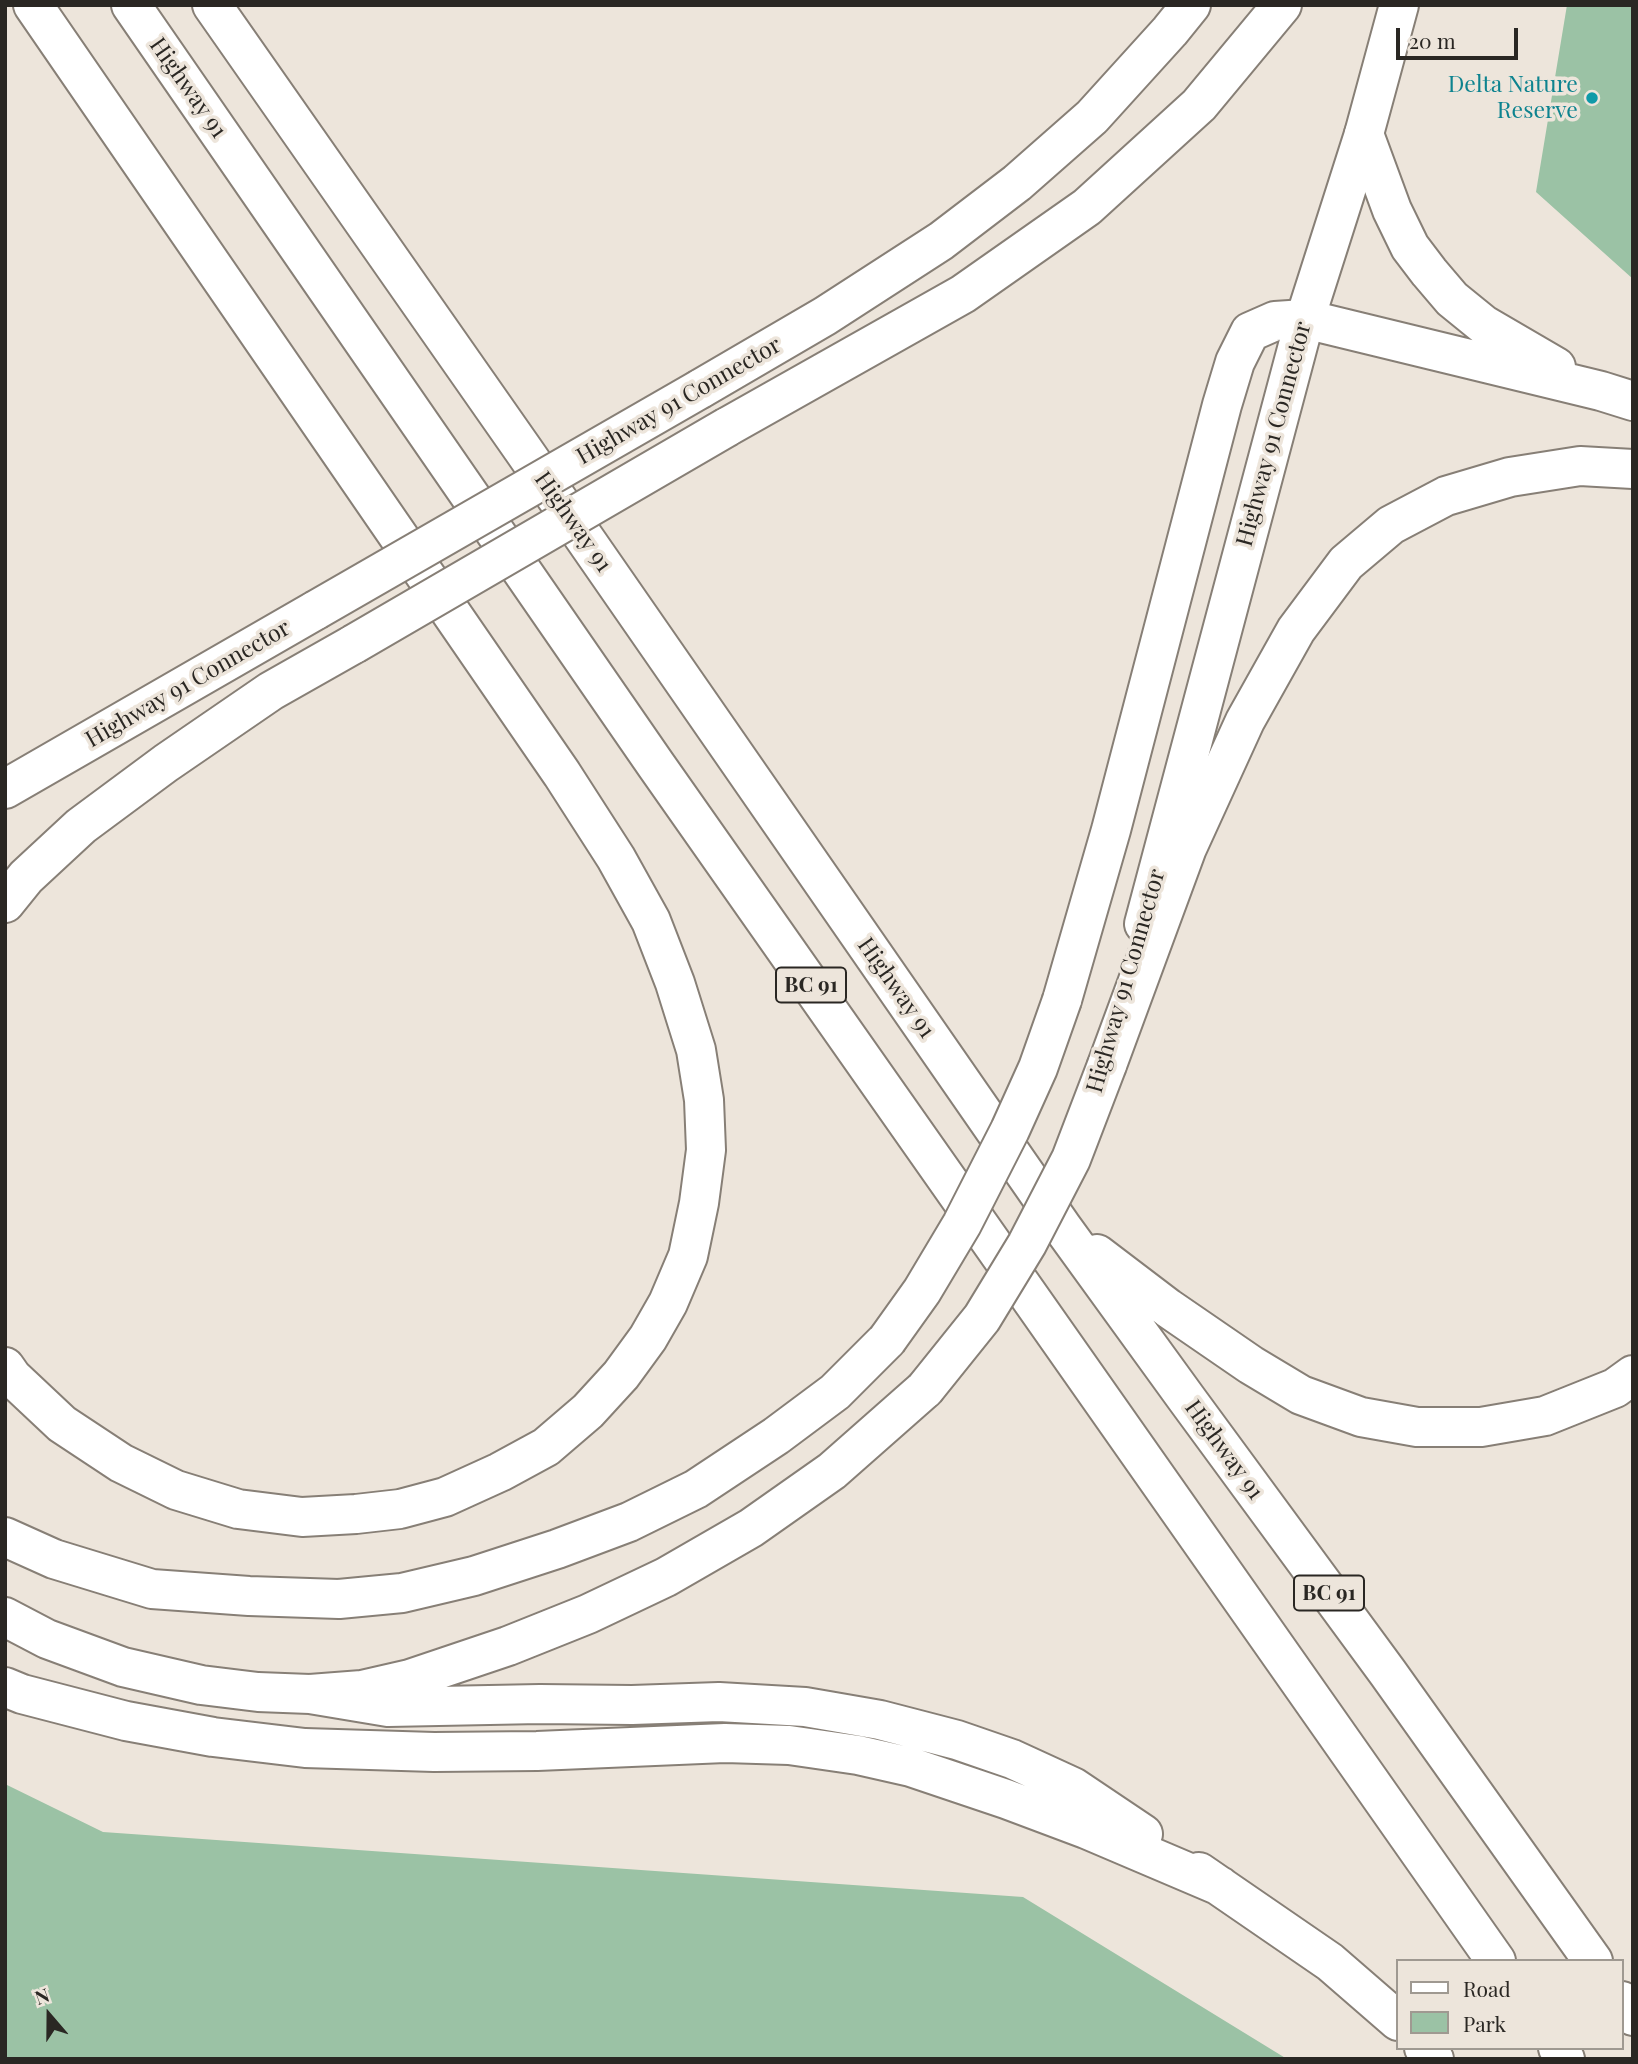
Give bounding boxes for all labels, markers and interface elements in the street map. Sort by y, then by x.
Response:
scale bar [1400,14,1522,58]
text: 20 m [1409,26,1456,54]
street label: Highway 91 [143,33,233,143]
place label: Delta Nature Reserve [1448,71,1578,125]
marker: Delta Nature Reserve [1584,90,1600,106]
street label: Highway 91 Connector [1231,319,1317,549]
street label: Highway 91 Connector [572,331,786,471]
street label: Highway 91 [528,467,618,577]
street label: Highway 91 Connector [81,614,295,754]
street label: Highway 91 Connector [1081,866,1171,1096]
street label: Highway 91 [851,933,941,1043]
road number: BC 91 [776,968,846,1002]
street label: Highway 91 [1179,1395,1269,1505]
road number: BC 91 [1294,1576,1364,1610]
legend [1396,1959,1624,2050]
text: Road [1463,1974,1511,2002]
north arrow [14,1980,84,2050]
text: N [31,1981,53,2010]
text: Park [1463,2009,1506,2037]

